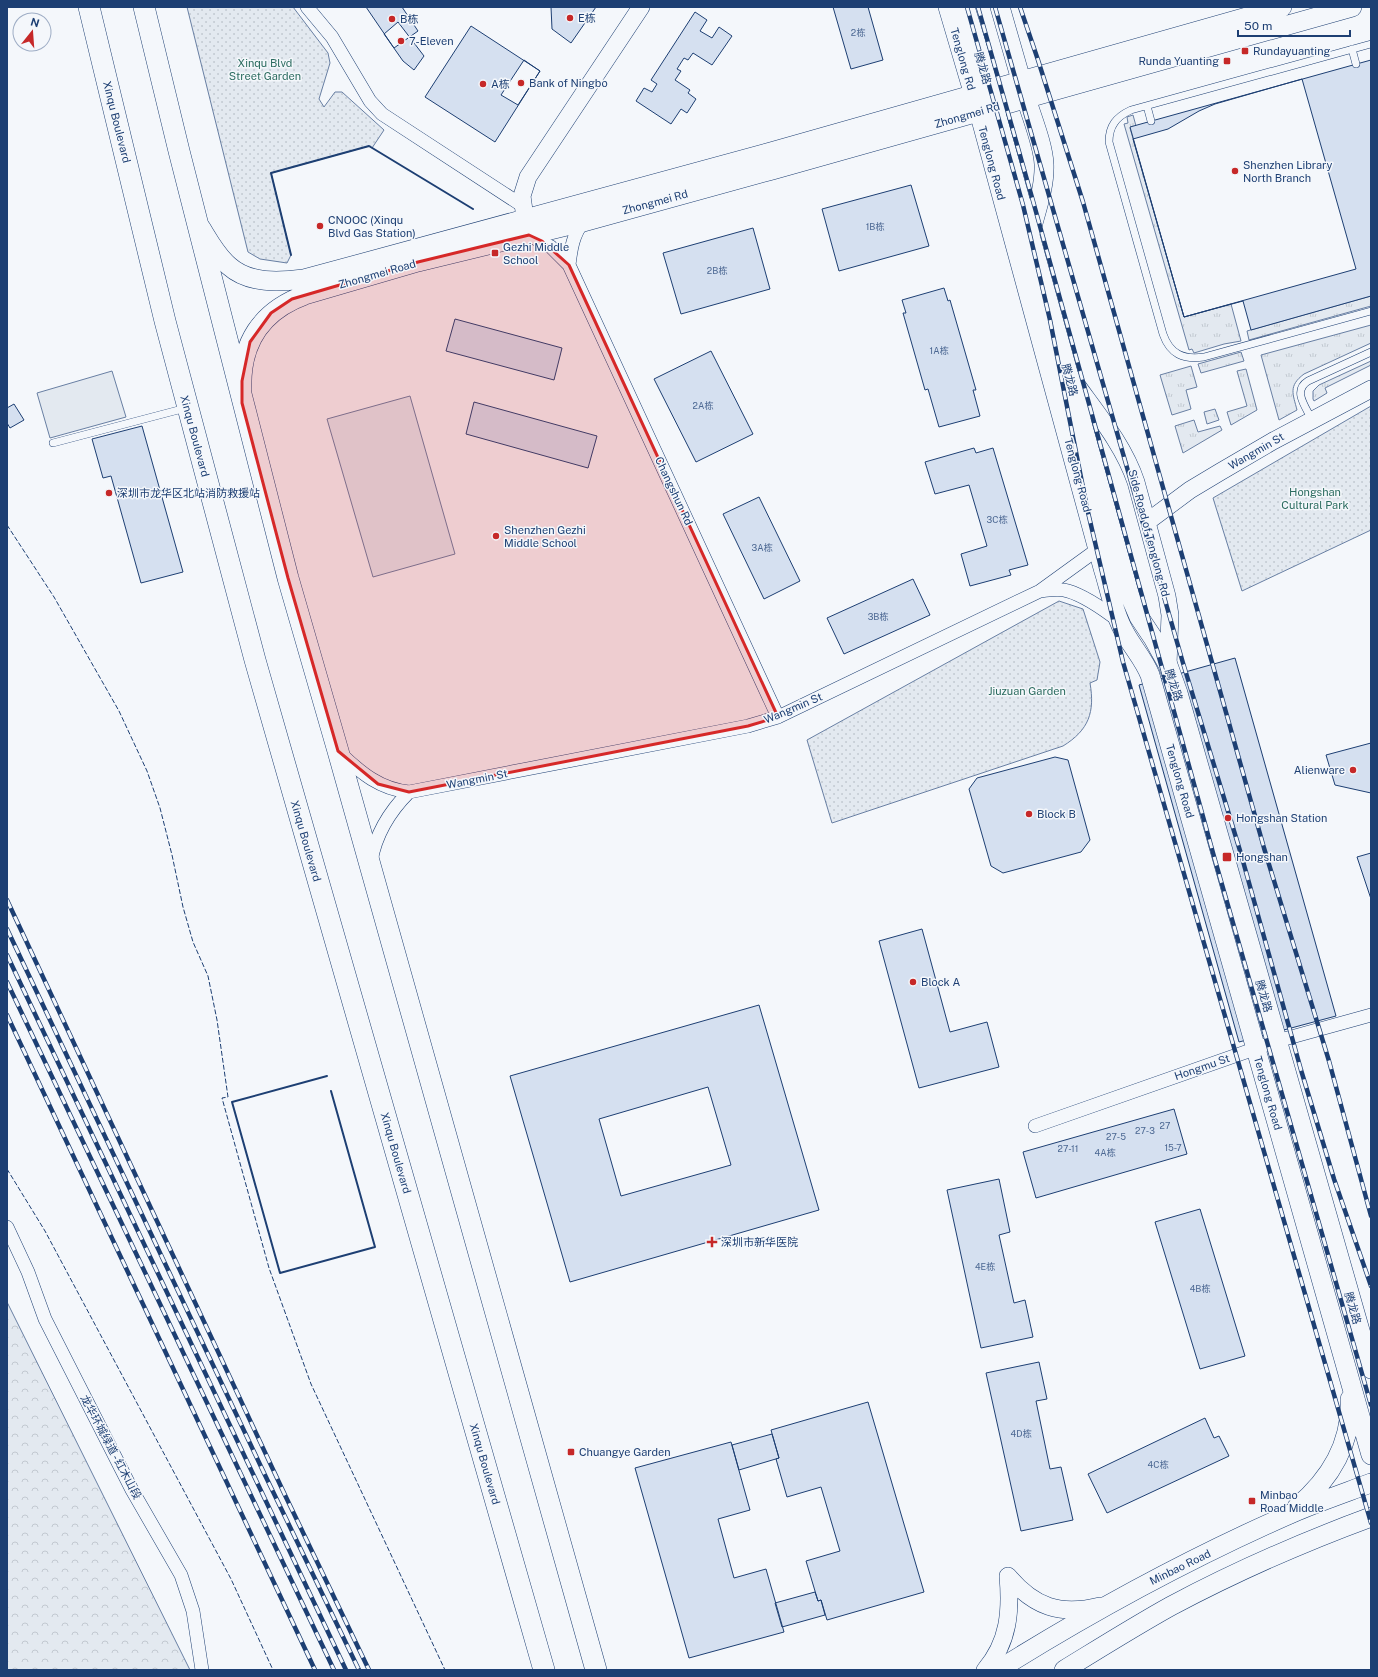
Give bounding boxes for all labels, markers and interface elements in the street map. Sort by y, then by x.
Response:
north arrow [12,12,52,52]
place label: E栋 [578,12,596,24]
scale bar [1238,12,1350,38]
place label: B栋 [400,13,418,25]
marker: E栋 [565,13,575,23]
marker: B栋 [387,14,397,24]
text: N [29,15,41,29]
text: 50 m [1244,19,1272,33]
house number: 2栋 [851,27,865,38]
street label: Tenglong Rd [948,27,978,91]
place label: 7-Eleven [409,35,454,47]
marker: 7-Eleven [396,36,406,46]
place label: Rundayuanting [1253,45,1331,57]
marker: Rundayuanting [1240,46,1250,56]
street label: 腾龙路 [973,50,993,86]
place label: Runda Yuanting [1139,55,1219,67]
marker: Runda Yuanting [1222,56,1232,66]
park label: Xinqu Blvd Street Garden [229,57,301,82]
place label: Bank of Ningbo [529,77,608,89]
place label: A栋 [491,78,510,90]
marker: Bank of Ningbo [516,78,526,88]
marker: A栋 [478,79,488,89]
street label: Xinqu Boulevard [101,80,133,164]
street label: Zhongmei Rd [933,100,1001,130]
street label: Tenglong Road [976,125,1008,201]
place label: Shenzhen Library North Branch [1243,159,1332,184]
marker: Shenzhen Library North Branch [1230,166,1240,176]
street label: Zhongmei Rd [621,187,689,217]
place label: CNOOC (Xinqu Blvd Gas Station) [328,214,416,239]
marker: CNOOC (Xinqu Blvd Gas Station) [315,221,325,231]
house number: 1B栋 [866,221,884,232]
place label: Gezhi Middle School [503,241,569,266]
marker: Gezhi Middle School [490,248,500,258]
street label: Zhongmei Road [337,257,417,291]
house number: 2B栋 [707,265,727,276]
house number: 1A栋 [929,345,949,356]
street label: 腾龙路 [1060,363,1080,397]
street label: Xinqu Boulevard [178,394,212,478]
house number: 2A栋 [693,400,713,411]
street label: Wangmin St [1226,430,1286,472]
street label: Tenglong Road [1062,437,1094,513]
street label: Changshun Rd [653,455,695,527]
street label: Side Road of Tenglong Rd [1126,468,1172,598]
park label: Hongshan Cultural Park [1281,486,1349,511]
place label: 深圳市龙华区北站消防救援站 [117,487,260,499]
marker: 深圳市龙华区北站消防救援站 [104,488,114,498]
house number: 3C栋 [987,514,1007,525]
place label: Shenzhen Gezhi Middle School [504,524,586,549]
marker: Shenzhen Gezhi Middle School [491,531,501,541]
house number: 3A栋 [751,542,773,553]
house number: 3B栋 [868,611,888,622]
street label: 腾龙路 [1163,667,1185,703]
park label: Jiuzuan Garden [988,685,1066,697]
street label: Wangmin St [762,690,824,726]
street label: Tenglong Road [1164,743,1196,819]
place label: Alienware [1294,764,1345,776]
marker: Alienware [1348,765,1358,775]
street label: Wangmin St [445,767,509,791]
street label: Xinqu Boulevard [289,799,323,883]
place label: Block B [1037,808,1076,820]
marker: Block B [1024,809,1034,819]
place label: Hongshan Station [1236,812,1327,824]
marker: Hongshan Station [1223,813,1233,823]
marker: Hongshan [1221,851,1233,863]
place label: Hongshan [1236,851,1288,863]
place label: Block A [921,976,960,988]
marker: Block A [908,977,918,987]
street label: 腾龙路 [1254,978,1274,1014]
street label: Hongmu St [1173,1052,1231,1082]
street label: Tenglong Road [1252,1055,1284,1131]
street label: Xinqu Boulevard [379,1111,413,1195]
house number: 27 [1160,1120,1170,1131]
house number: 27-3 [1135,1125,1155,1136]
house number: 27-5 [1106,1131,1126,1142]
house number: 15-7 [1164,1142,1182,1153]
house number: 27-11 [1058,1143,1078,1154]
house number: 4A栋 [1094,1147,1116,1158]
marker: 深圳市新华医院 [706,1236,718,1248]
place label: 深圳市新华医院 [721,1236,798,1248]
house number: 4E栋 [975,1261,995,1272]
house number: 4B栋 [1190,1283,1210,1294]
street label: 腾龙路 [1343,1290,1363,1326]
street label: 龙华环城绿道 - 红木山段 [78,1393,144,1501]
street label: Xinqu Boulevard [468,1422,502,1506]
house number: 4D栋 [1011,1428,1031,1439]
place label: Chuangye Garden [579,1446,671,1458]
marker: Chuangye Garden [566,1447,576,1457]
house number: 4C栋 [1148,1459,1168,1470]
place label: Minbao Road Middle [1260,1489,1324,1514]
marker: Minbao Road Middle [1247,1496,1257,1506]
street label: Minbao Road [1148,1547,1212,1587]

